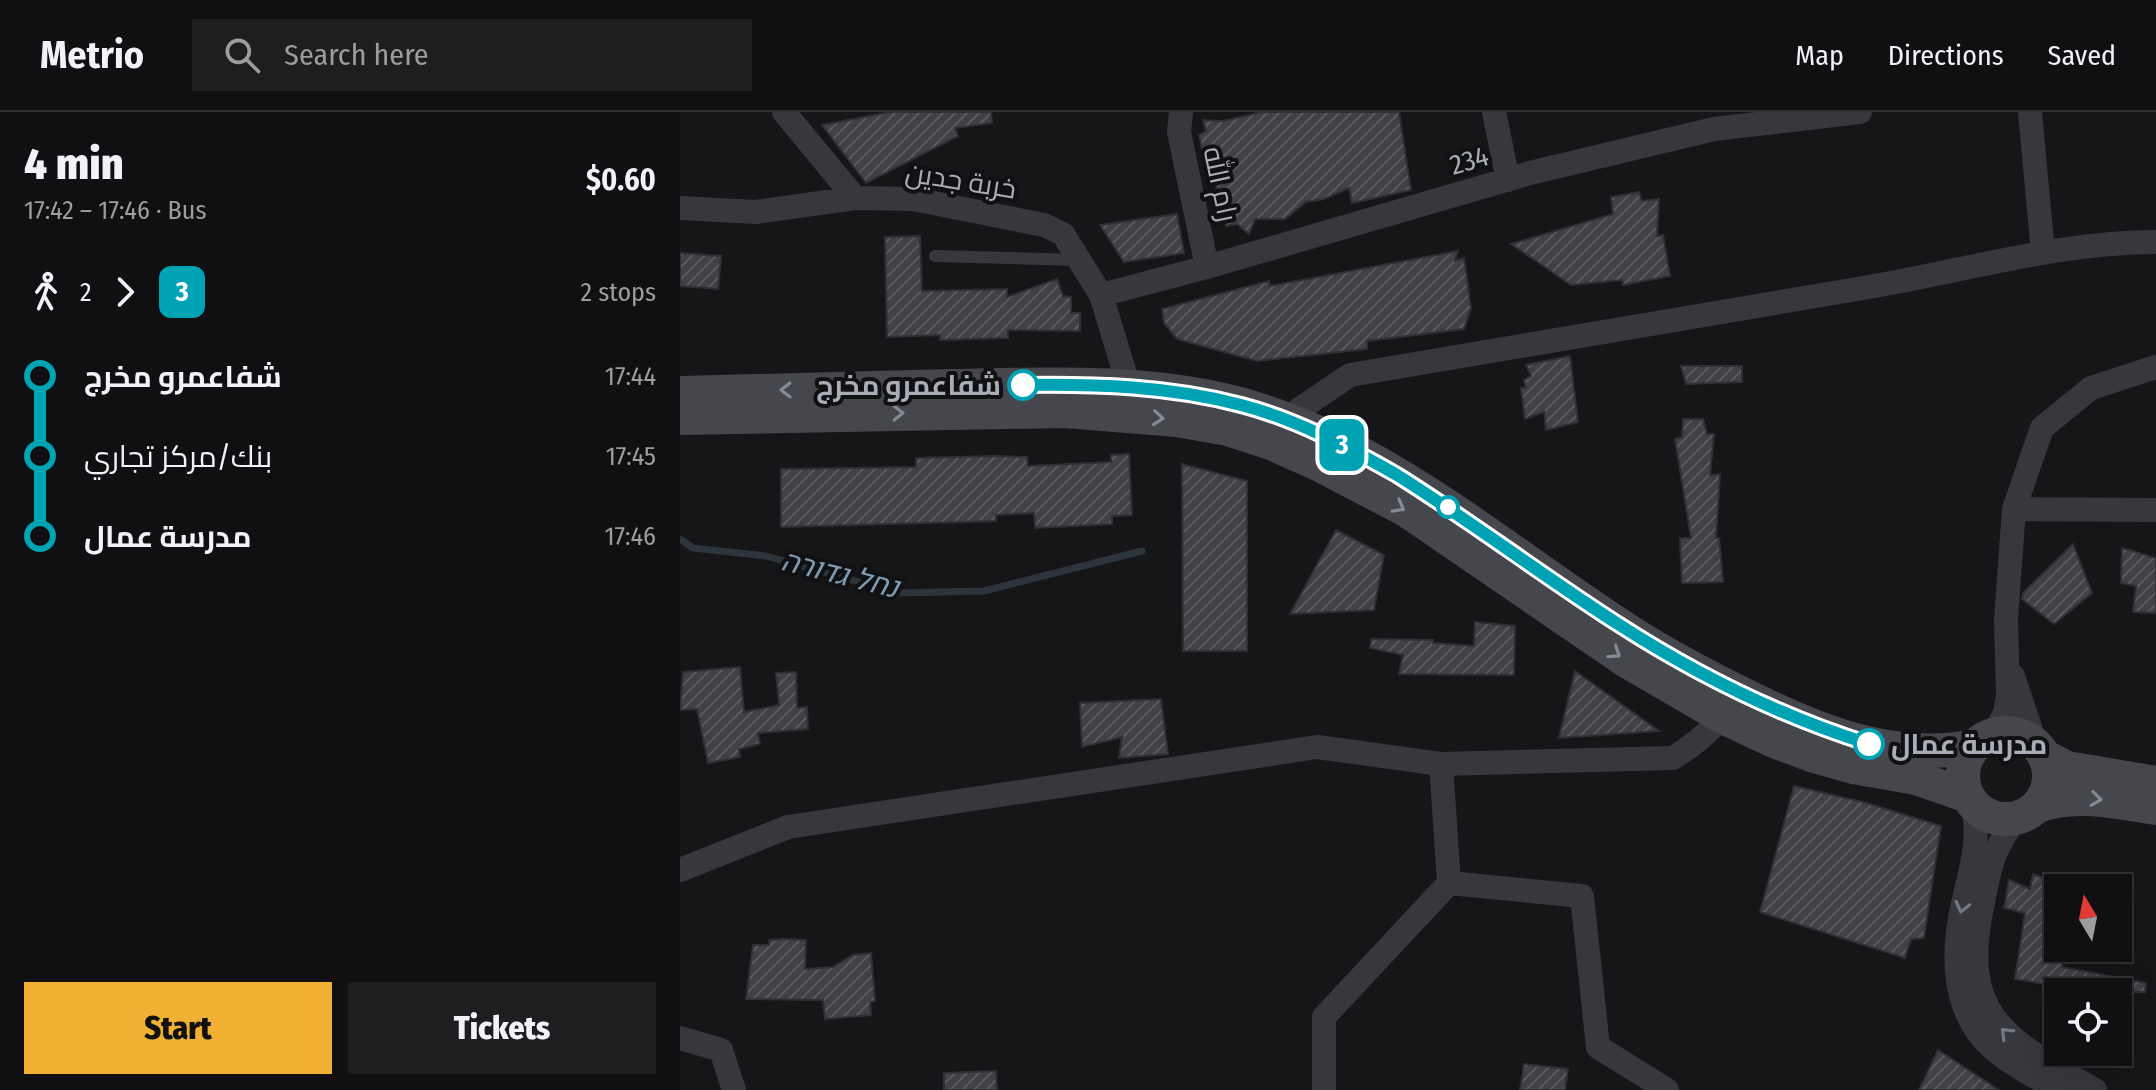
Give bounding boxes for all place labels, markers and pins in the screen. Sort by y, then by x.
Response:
place label: شفاعمرو مخرج [816,369,1001,404]
marker: شفاعمرو مخرج [1008,370,1038,400]
unlabelled marker [1437,496,1459,518]
place label: مدرسة عمال [1891,728,2047,761]
marker: مدرسة عمال [1854,729,1884,759]

